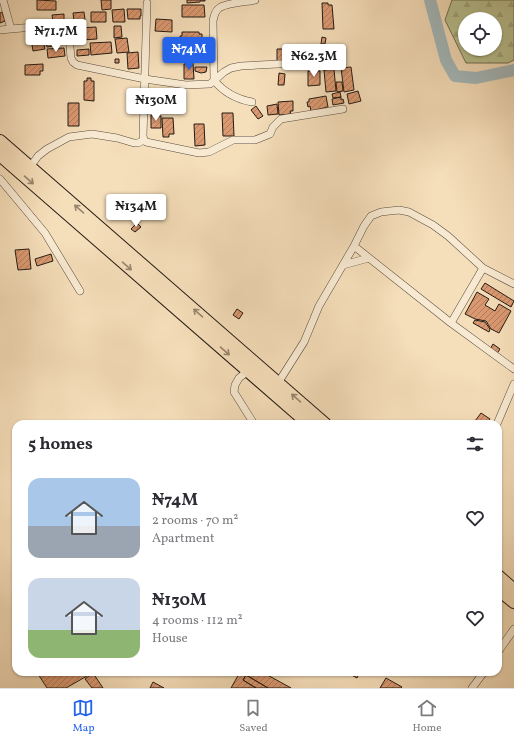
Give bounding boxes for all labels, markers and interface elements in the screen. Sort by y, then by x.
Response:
map controls [458,12,502,56]
button: locate [458,12,502,56]
pin: ₦71.7M [23,19,89,53]
text: ₦71.7M [35,23,77,41]
pin: ₦74M [165,37,213,71]
text: ₦74M [171,41,207,59]
pin: ₦62.3M [281,44,347,78]
text: ₦62.3M [291,48,337,66]
pin: ₦130M [128,88,184,122]
text: ₦130M [135,92,177,110]
one-way arrow [24,176,35,185]
pin: ₦134M [108,194,164,228]
text: ₦134M [115,198,157,216]
one-way arrow [73,205,84,214]
one-way arrow [122,261,132,271]
one-way arrow [193,309,203,318]
one-way arrow [220,347,230,356]
one-way arrow [290,394,301,403]
text: 5 homes [28,433,93,456]
icon: filters [464,433,486,455]
text: ₦74M [152,489,198,512]
icon: home [60,494,108,542]
icon: heart [464,507,486,529]
text: 2 rooms · 70 m² [152,512,238,530]
text: Apartment [152,530,215,548]
text: ₦130M [152,589,206,612]
icon: home [60,594,108,642]
icon: heart [464,607,486,629]
text: 4 rooms · 112 m² [152,612,242,630]
text: House [152,630,188,648]
tab: Map [72,697,94,736]
tab: Saved [239,697,268,736]
tab: Home [412,697,442,736]

